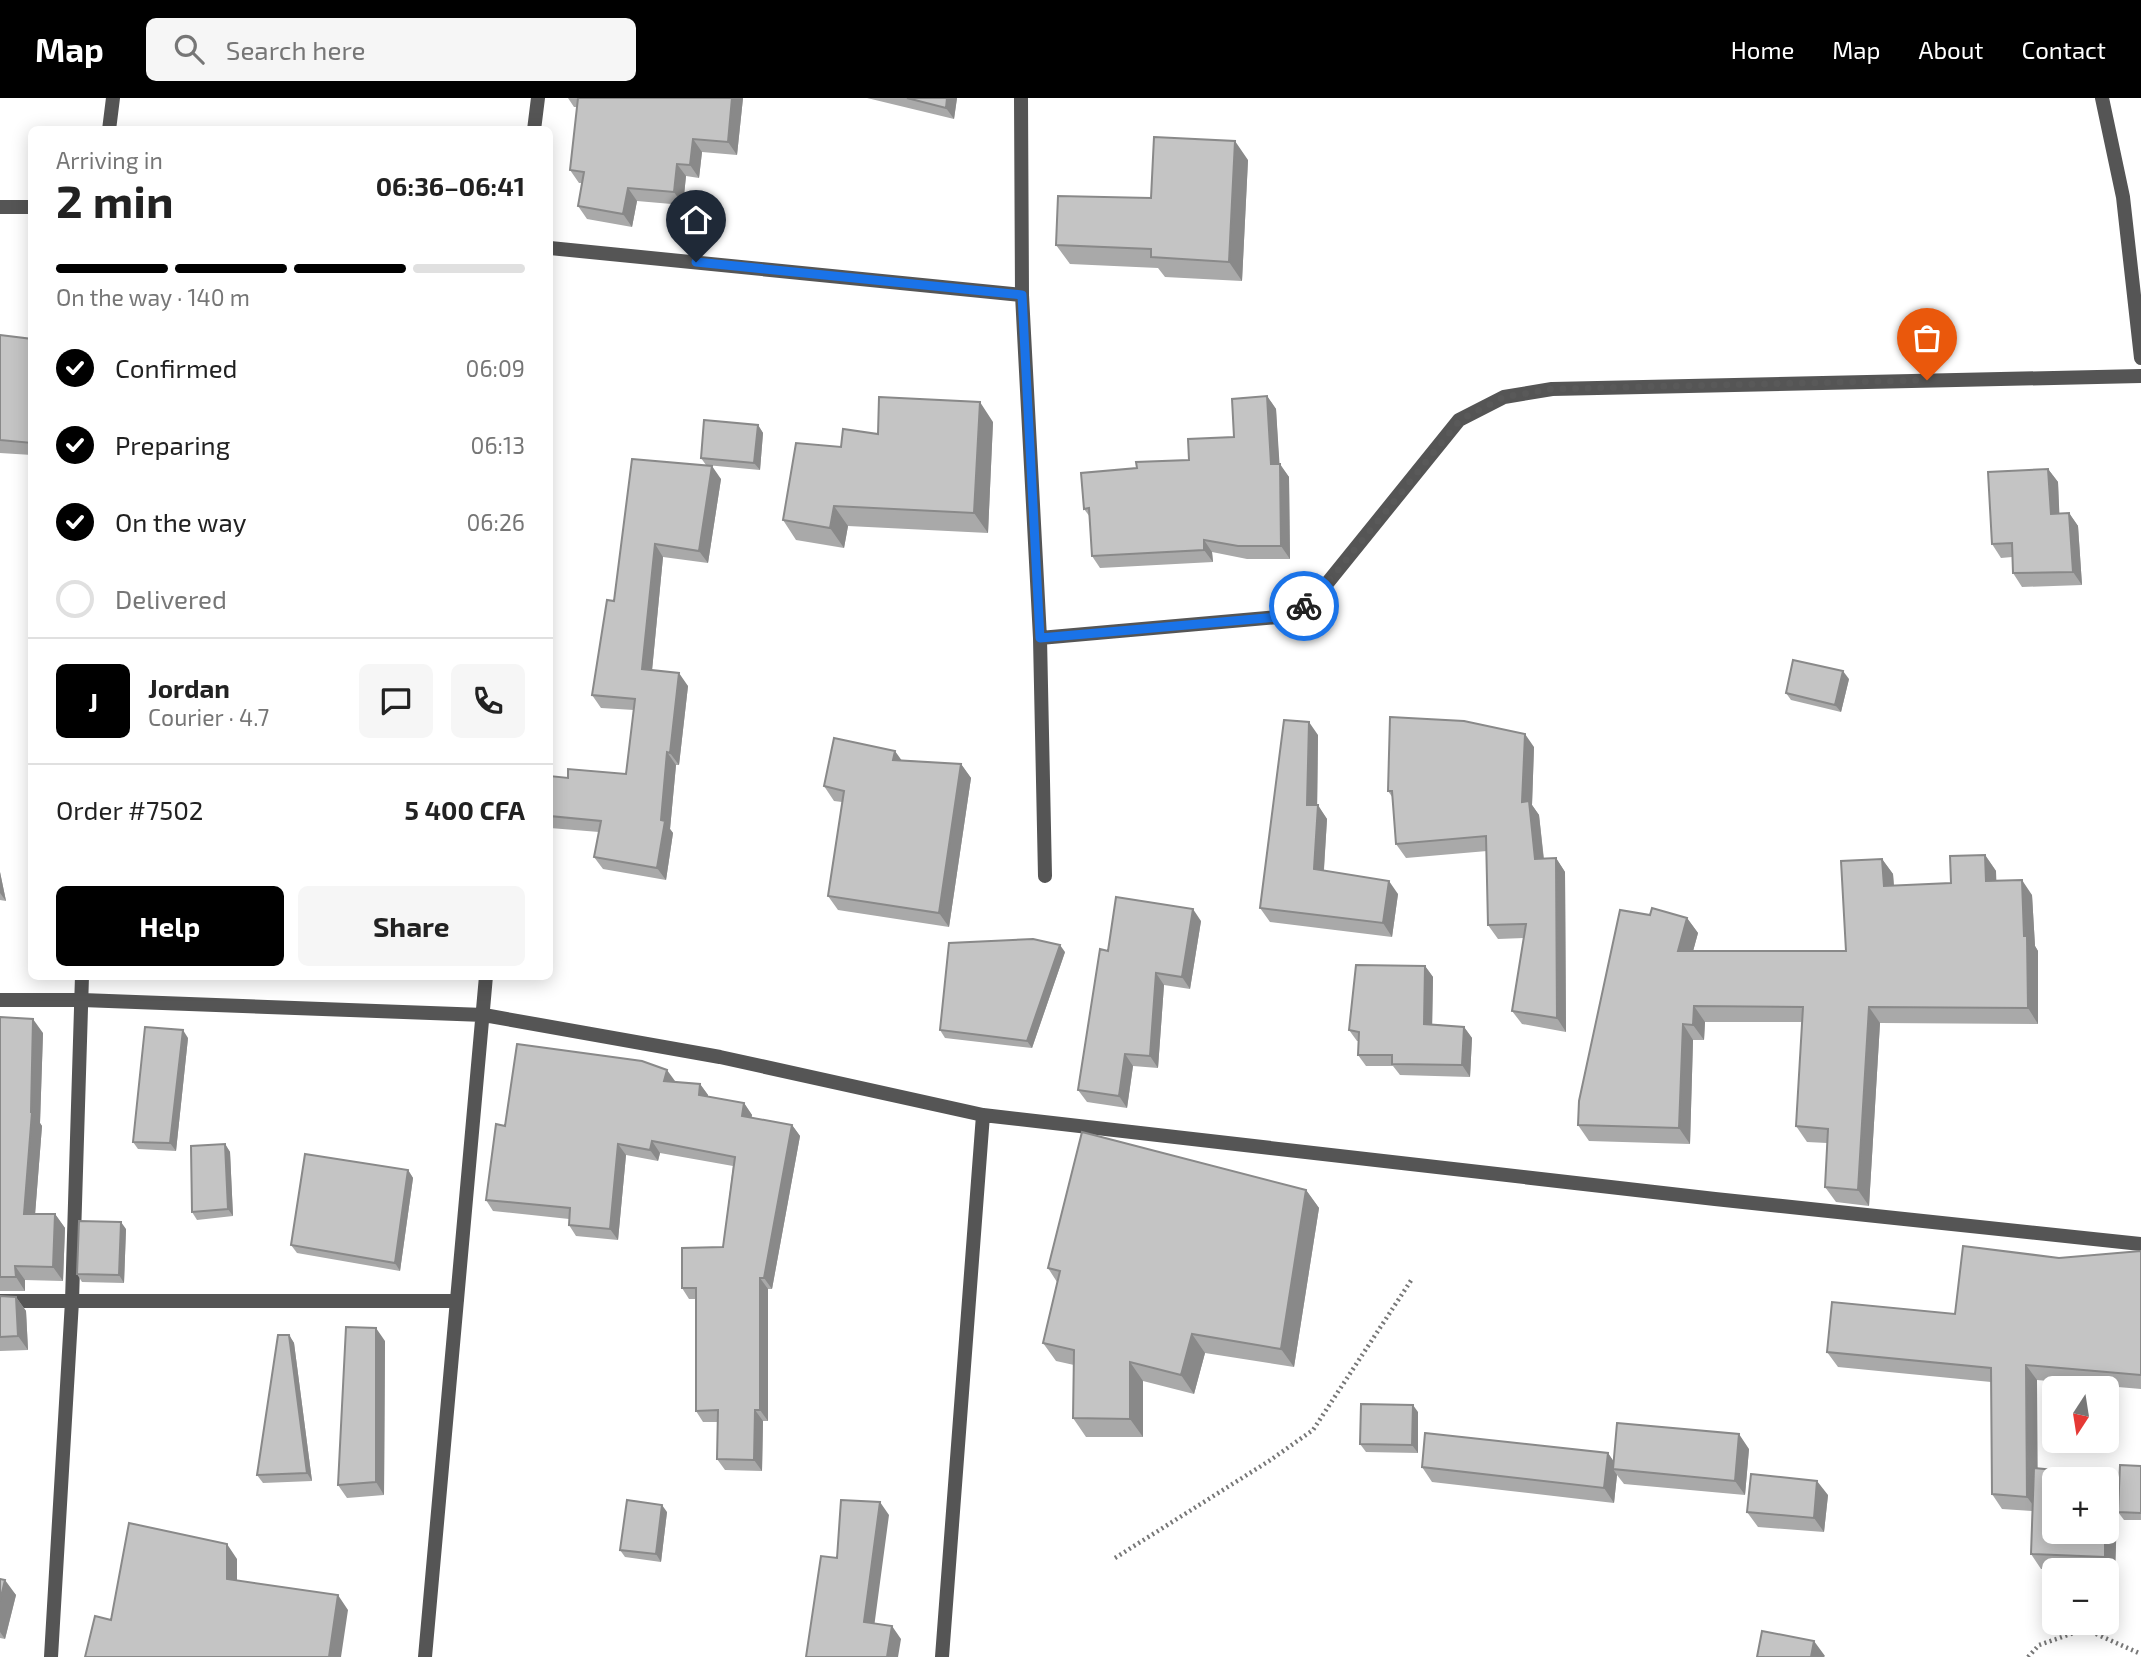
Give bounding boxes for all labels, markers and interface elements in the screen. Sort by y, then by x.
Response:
search box [146,18,636,81]
text: Map [35,29,104,69]
icon: search [170,30,208,68]
text: Search here [226,34,365,65]
text: Home [1731,35,1794,64]
text: Map [1832,35,1880,64]
text: About [1918,35,1984,64]
text: Contact [2022,35,2106,64]
text: Arriving in [56,146,163,174]
text: 06:36–06:41 [376,170,525,201]
text: 2 min [56,172,174,227]
pin [666,190,726,262]
icon: home [677,201,715,239]
text: On the way · 140 m [56,283,250,311]
pin [1897,308,1957,380]
icon: bag [1908,319,1946,357]
icon: check [56,349,94,387]
text: Confirmed [115,352,238,383]
text: 06:09 [466,354,525,382]
icon: check [56,426,94,464]
text: Preparing [115,429,230,460]
text: 06:13 [471,431,525,459]
icon: check [56,503,94,541]
text: On the way [115,506,246,537]
text: 06:26 [466,508,525,536]
courier [1269,571,1339,641]
text: Delivered [115,583,227,614]
icon: bike [1285,587,1323,625]
button: chat [359,664,433,738]
button: phone [451,664,525,738]
text: Jordan [148,672,230,703]
text: J [88,686,98,717]
text: Courier · 4.7 [148,703,269,731]
text: Order #7502 [56,794,203,825]
text: 5 400 CFA [404,794,525,825]
button: Help [56,886,284,966]
button: Share [298,886,525,966]
north arrow [2042,1376,2119,1452]
map controls [2042,1376,2119,1635]
button: + [2042,1467,2119,1544]
button: − [2042,1558,2119,1635]

